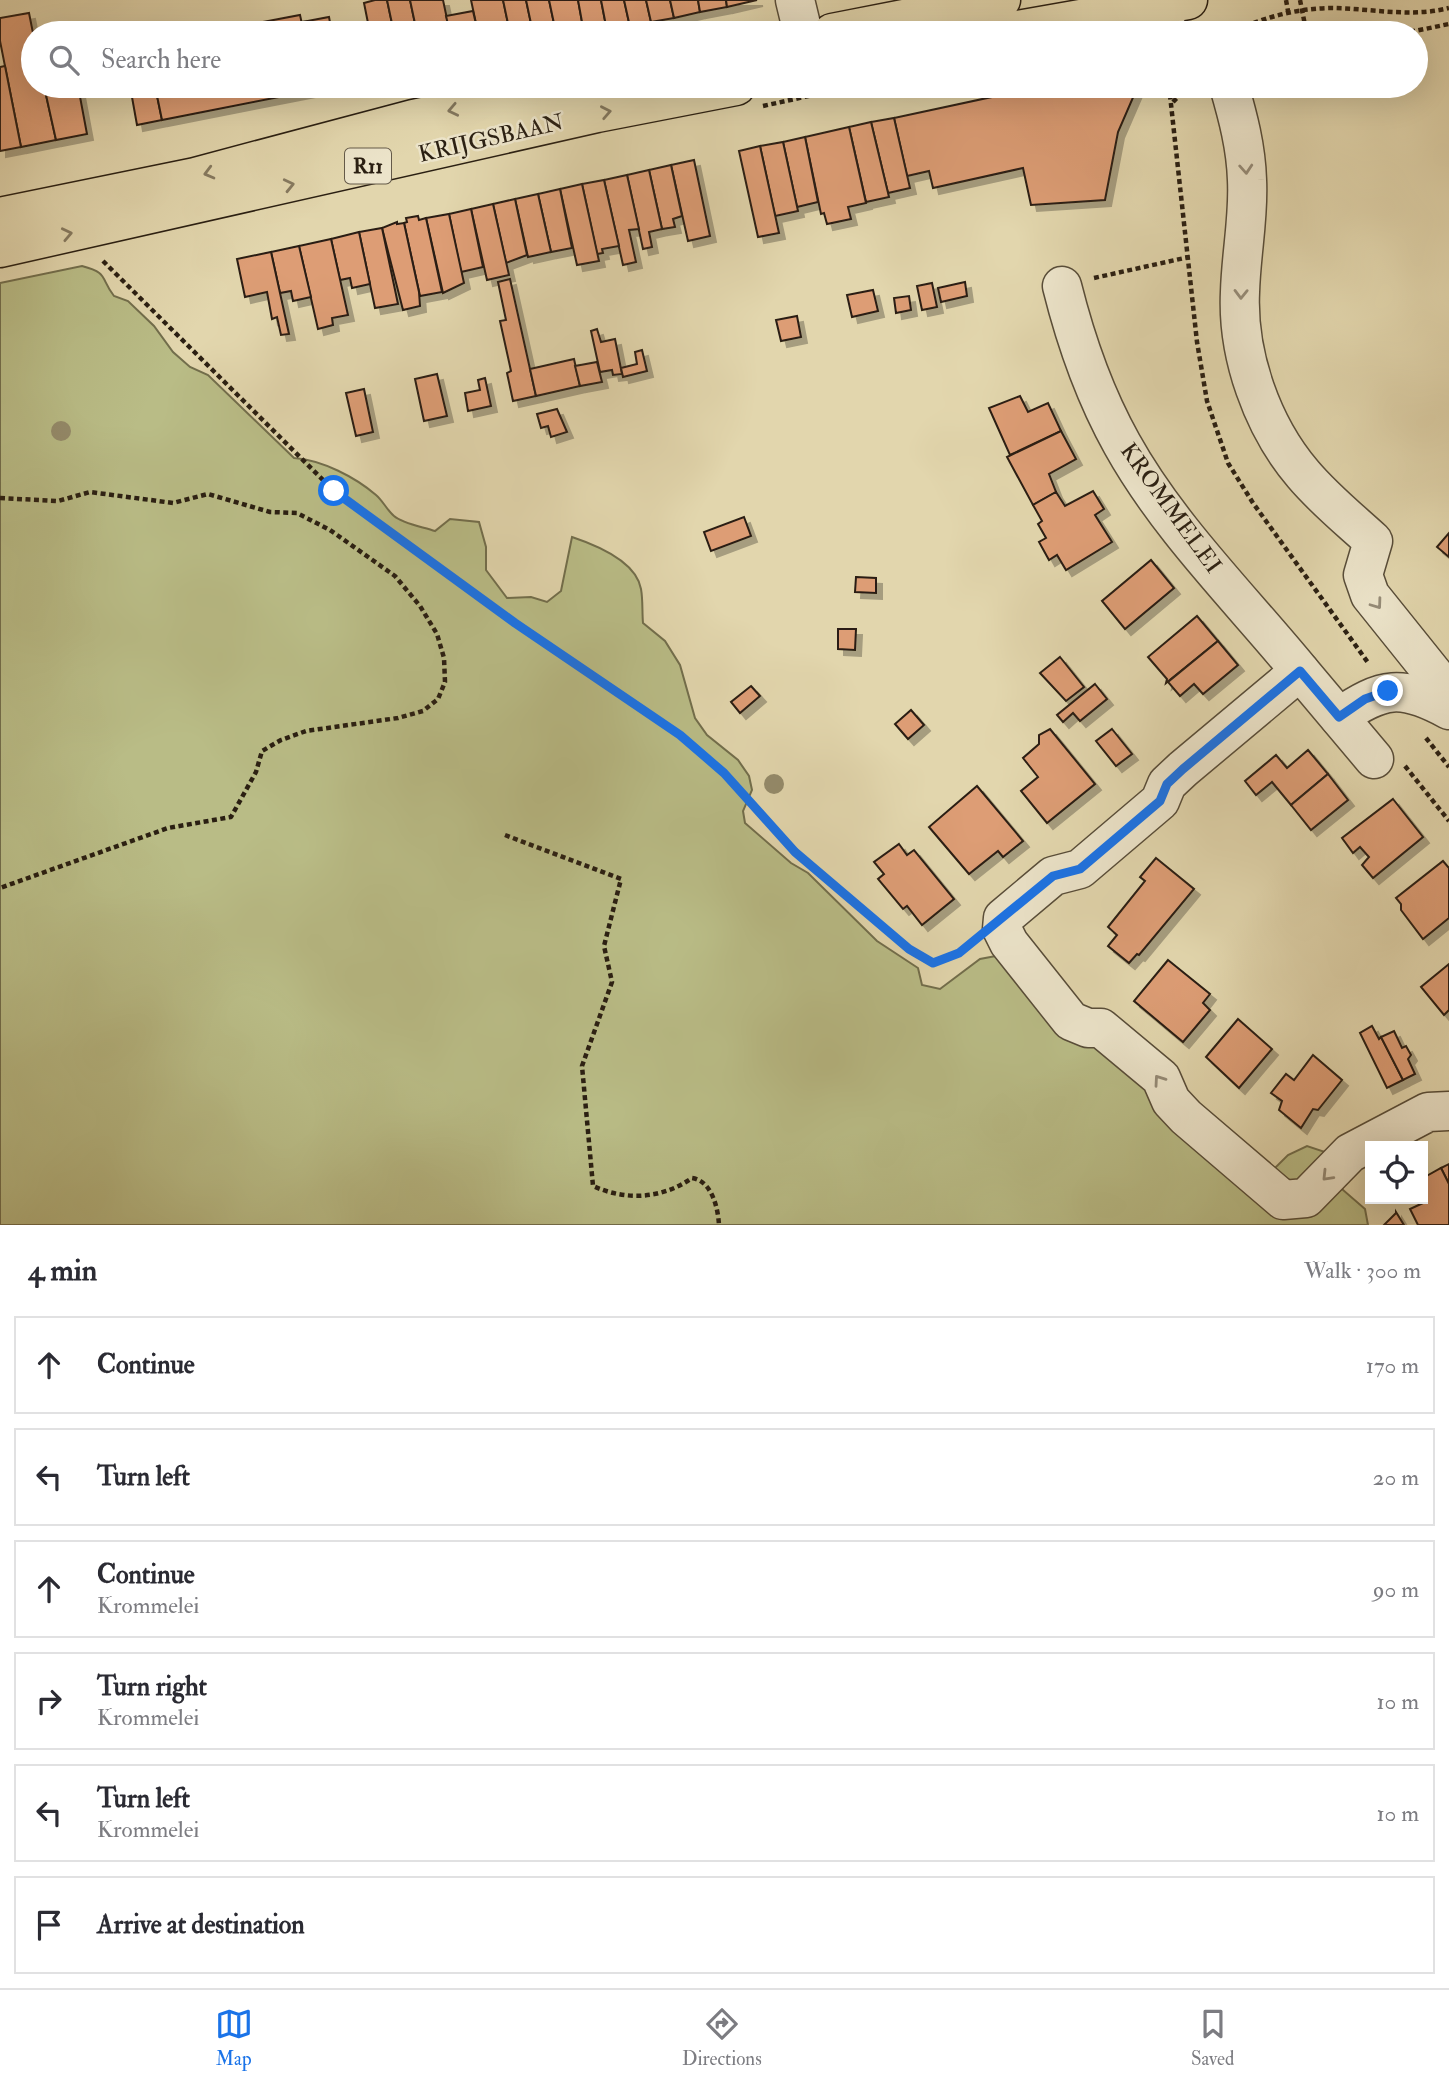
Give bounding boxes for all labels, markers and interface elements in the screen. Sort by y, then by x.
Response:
search box [21,21,1428,98]
icon: search [45,41,83,79]
text: Search here [101,44,221,76]
one-way arrow [447,102,459,117]
one-way arrow [600,105,612,120]
street label: KRIJGSBAAN [416,107,567,169]
road number: R11 [345,148,391,184]
one-way arrow [1239,164,1254,175]
one-way arrow [203,165,215,179]
one-way arrow [283,179,295,193]
one-way arrow [61,228,73,242]
one-way arrow [1233,288,1248,299]
street label: KROMMELEI [1114,437,1228,579]
route start [318,475,349,506]
one-way arrow [1369,596,1381,609]
route end [1372,675,1403,706]
one-way arrow [1155,1076,1167,1088]
map controls [1365,1141,1428,1204]
button: locate [1365,1141,1428,1204]
one-way arrow [1323,1168,1336,1181]
text: 4 min [28,1252,97,1289]
text: Walk · 300 m [1304,1256,1421,1285]
icon: ahead [30,1346,68,1384]
text: Continue [97,1349,195,1381]
text: 170 m [1366,1351,1419,1380]
icon: left [30,1458,68,1496]
text: Turn left [97,1461,190,1493]
text: 20 m [1373,1463,1419,1492]
text: Continue [97,1559,195,1591]
icon: ahead [30,1570,68,1608]
text: 90 m [1373,1575,1419,1604]
text: Krommelei [97,1591,199,1620]
text: Turn right [97,1671,207,1703]
icon: right [30,1682,68,1720]
text: 10 m [1376,1687,1419,1716]
text: Krommelei [97,1703,199,1732]
text: Turn left [97,1783,190,1815]
icon: left [30,1794,68,1832]
text: 10 m [1376,1799,1419,1828]
text: Krommelei [97,1815,199,1844]
icon: arrive [30,1906,68,1944]
text: Arrive at destination [97,1909,305,1941]
tab: Map [215,2005,253,2071]
tab: Directions [682,2005,762,2071]
tab: Saved [1191,2005,1234,2071]

